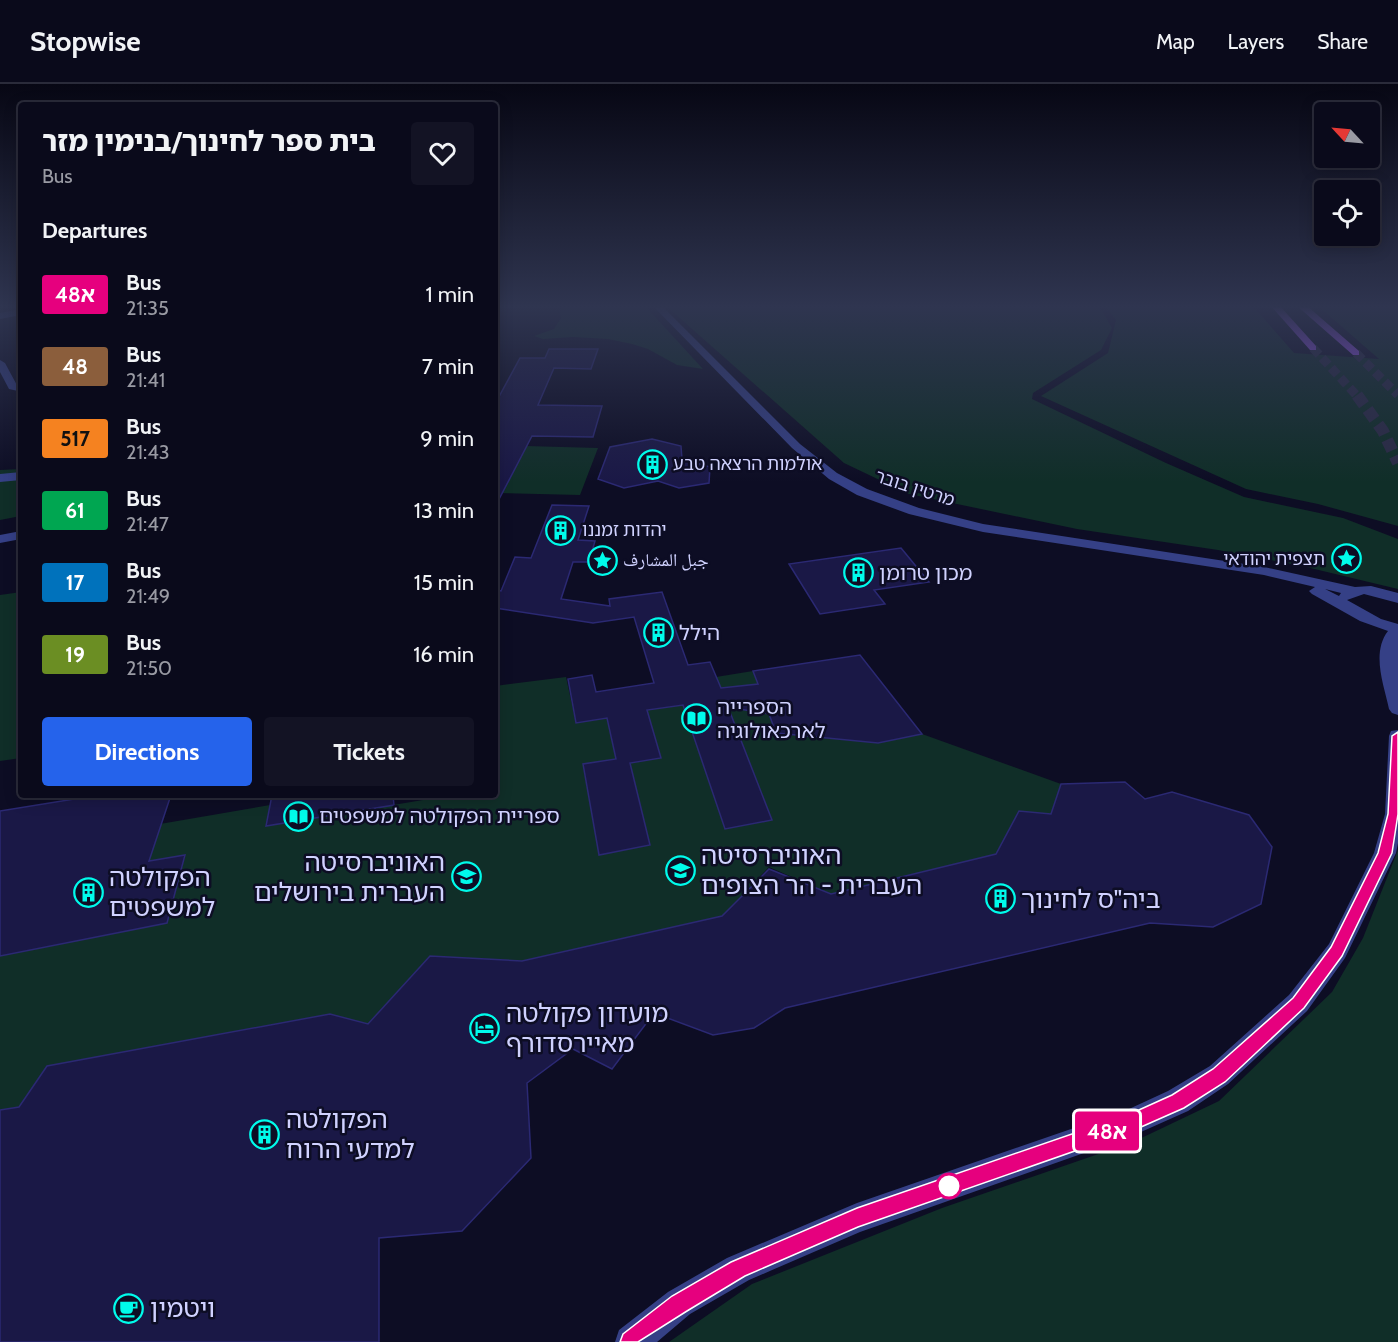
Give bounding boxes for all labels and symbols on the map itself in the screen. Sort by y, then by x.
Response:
north arrow [1314,102,1380,168]
building icon: אולמות הרצאה טבע [636,448,668,480]
place label: אולמות הרצאה טבע [673,453,822,475]
street label: מרטין בובר [872,465,958,511]
building icon: יהדות זמננו [545,514,577,546]
place label: יהדות זמננו [582,519,667,541]
place icon: תצפית יהודאי [1330,543,1362,575]
place icon: جبل المشارف [586,544,618,576]
place label: תצפית יהודאי [1223,548,1325,570]
place label: جبل المشارف [623,549,709,571]
building icon: מכון טרומן [842,557,874,589]
place label: מכון טרומן [879,560,972,585]
building icon: הילל [642,617,674,649]
place label: הילל [679,620,720,645]
place label: הספרייה לארכאולוגיה [717,694,826,743]
library icon: הספרייה לארכאולוגיה [680,703,712,735]
library icon: ספריית הפקולטה למשפטים [282,800,314,832]
place label: ספריית הפקולטה למשפטים [319,803,560,828]
place label: האוניברסיטה העברית - הר הצופים [701,839,922,901]
place label: האוניברסיטה העברית בירושלים [254,846,445,908]
school or university icon: האוניברסיטה העברית - הר הצופים [664,854,696,886]
place label: הפקולטה למשפטים [109,861,215,923]
school or university icon: האוניברסיטה העברית בירושלים [450,861,482,893]
building icon: הפקולטה למשפטים [72,876,104,908]
building icon: ביה"ס לחינוך [984,883,1016,915]
place label: ביה"ס לחינוך [1021,883,1161,915]
place label: מועדון פקולטה מאיירסדורף [506,997,668,1059]
hotel icon: מועדון פקולטה מאיירסדורף [469,1012,501,1044]
place label: הפקולטה למדעי הרוח [286,1103,415,1165]
line badge: 48א [1072,1112,1142,1150]
building icon: הפקולטה למדעי הרוח [249,1118,281,1150]
unlabelled marker [936,1173,962,1199]
cafe icon: ויטמין [113,1292,145,1324]
place label: ויטמין [150,1292,215,1324]

